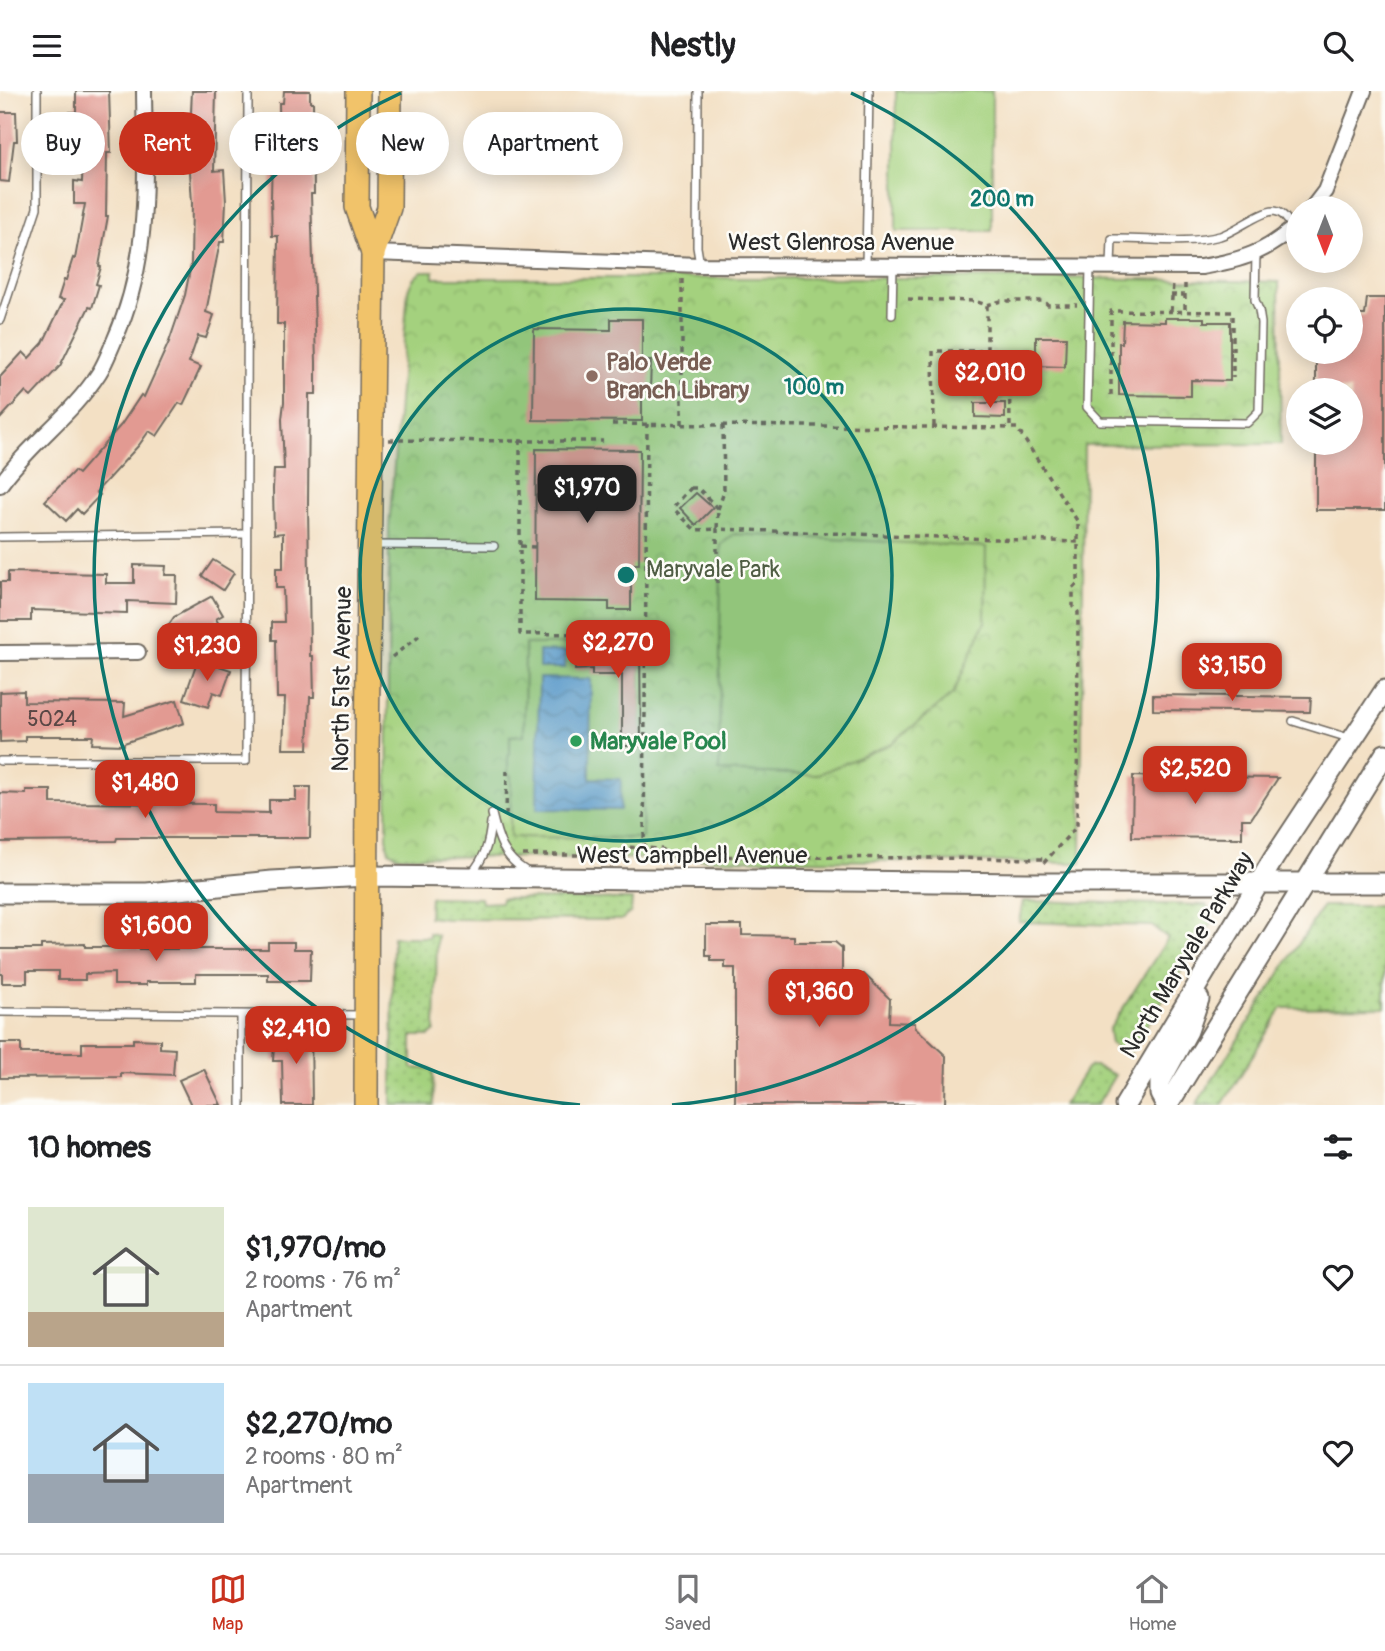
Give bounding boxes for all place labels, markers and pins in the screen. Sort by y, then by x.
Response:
place label: Palo Verde Branch Library [606,348,750,405]
pin: $2,010 [933,351,1047,410]
marker: Palo Verde Branch Library [584,368,600,384]
pin: $1,970 [530,465,644,525]
centre of rings [614,563,638,587]
pin: $2,270 [561,621,675,680]
pin: $1,230 [150,623,264,683]
pin: $3,150 [1175,643,1289,703]
place label: Maryvale Pool [590,727,727,756]
marker: Maryvale Pool [568,733,584,749]
pin: $2,520 [1138,747,1252,806]
pin: $1,480 [88,761,202,820]
pin: $1,600 [99,903,213,963]
pin: $1,360 [762,969,876,1029]
pin: $2,410 [239,1007,353,1066]

